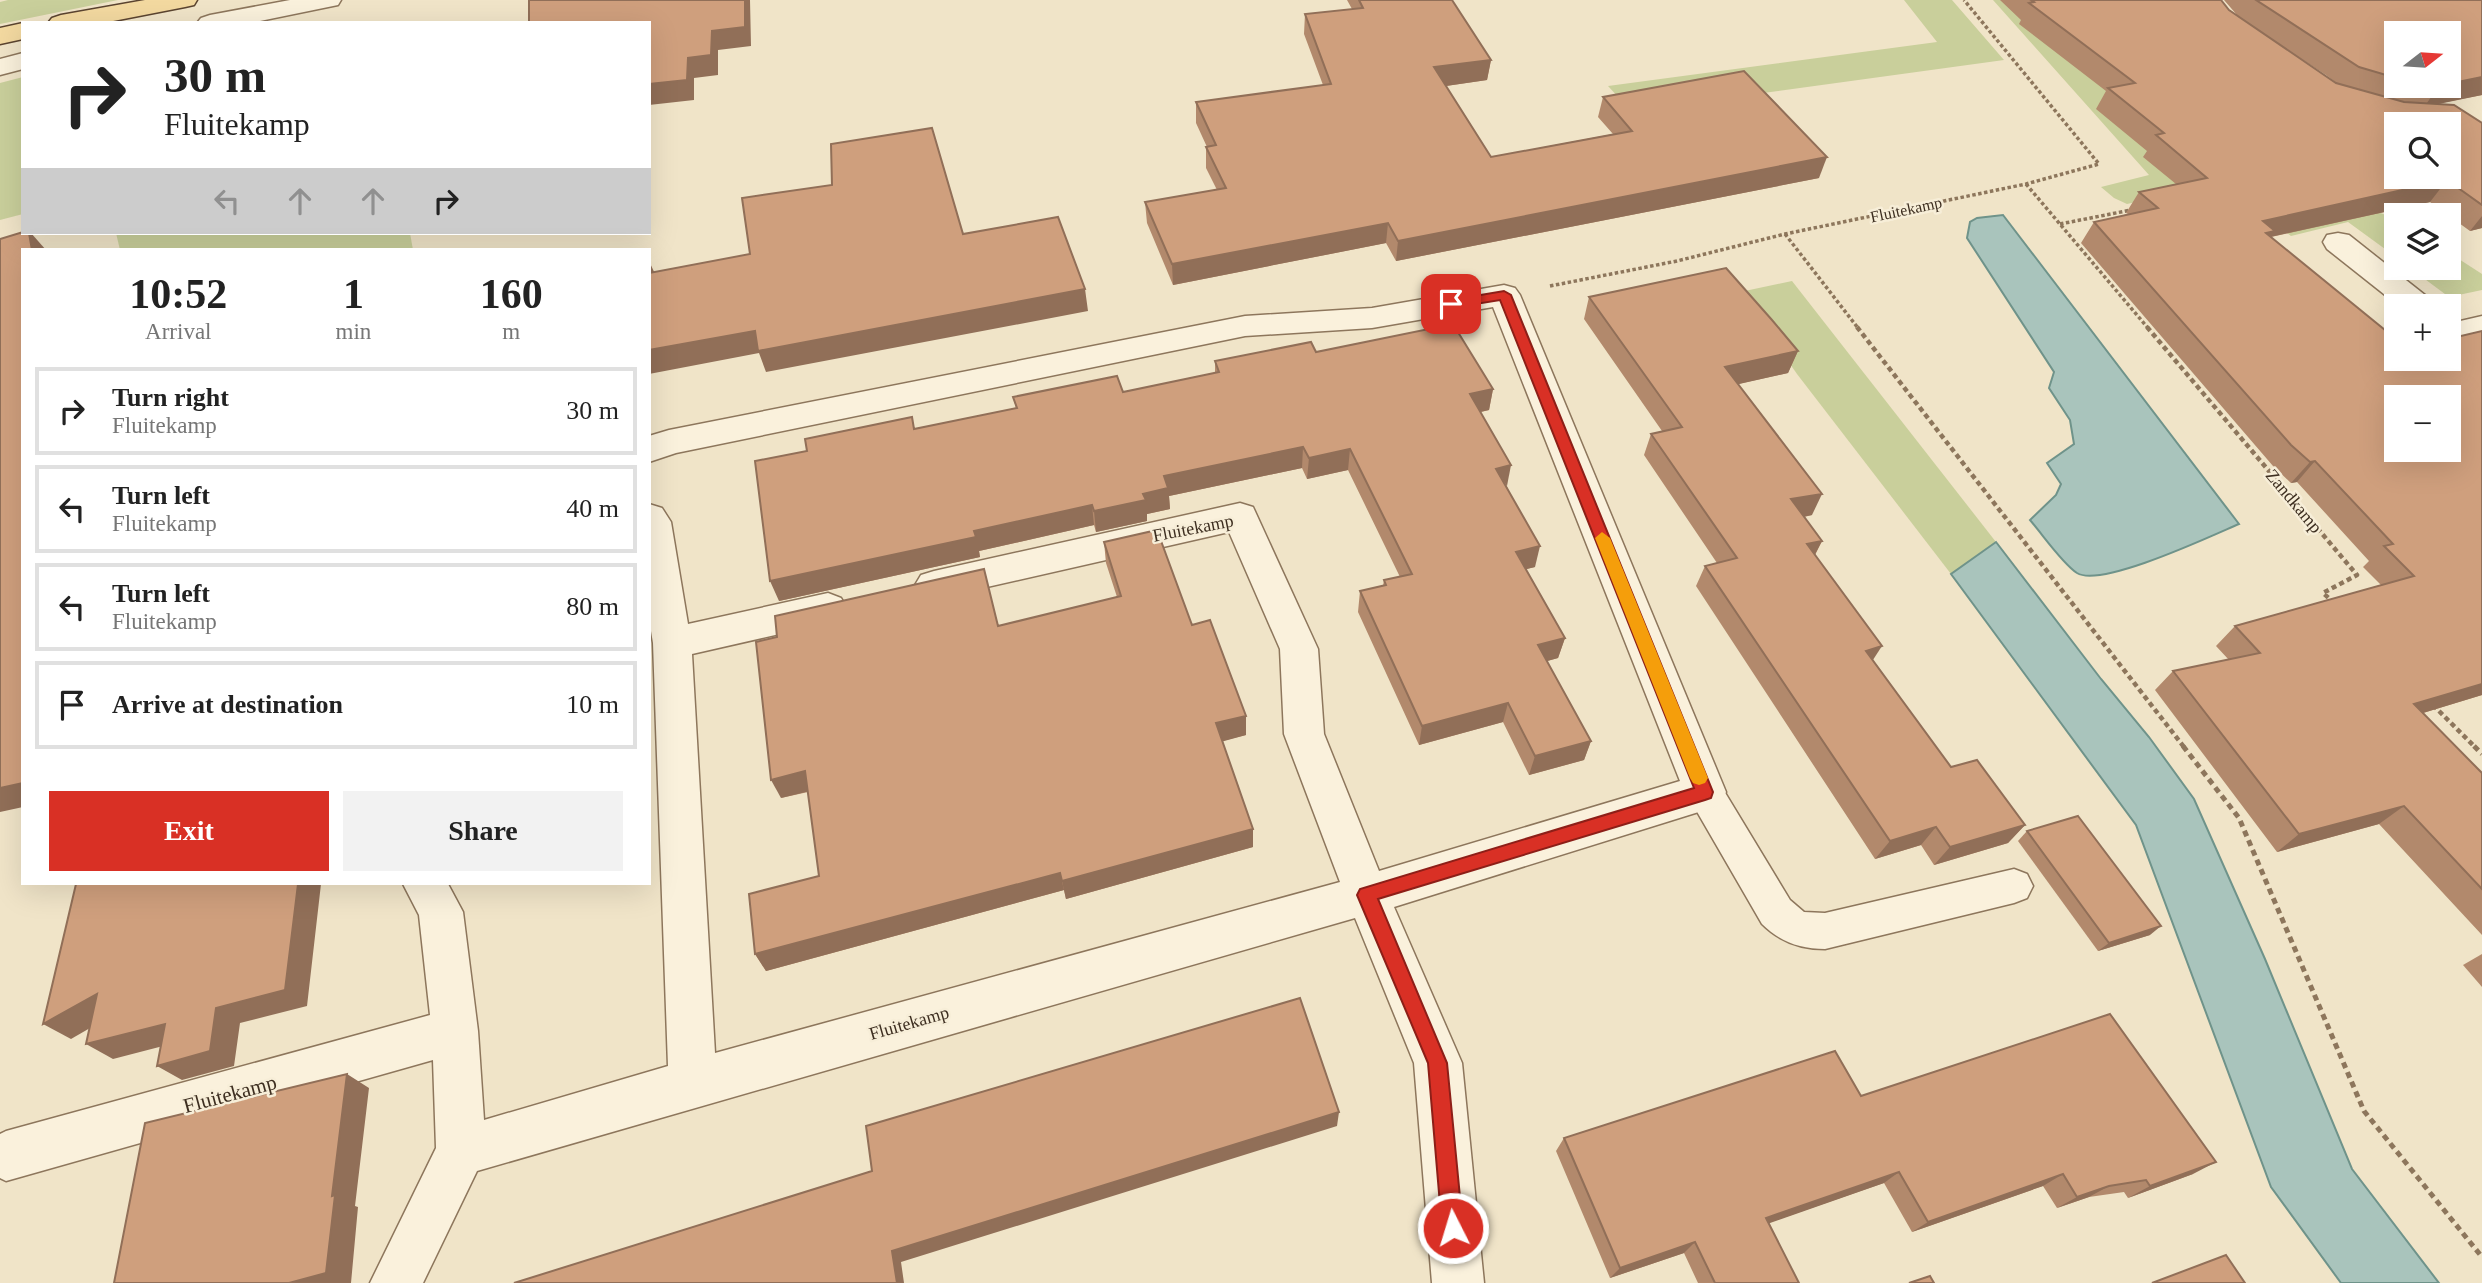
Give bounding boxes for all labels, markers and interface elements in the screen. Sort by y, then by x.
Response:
north arrow [2384,21,2460,98]
map controls [2384,21,2461,462]
text: 30 m [164,48,266,103]
icon: right [49,49,140,140]
text: Fluitekamp [164,106,310,142]
button: search [2384,112,2461,189]
icon: left [208,182,246,220]
icon: ahead [281,182,319,220]
icon: ahead [354,182,392,220]
icon: right [427,182,465,220]
street label: Fluitekamp [1869,194,1944,226]
button: layers [2384,203,2461,280]
text: 10:52 [129,271,227,317]
text: 1 [343,271,364,317]
text: 160 [480,271,543,317]
pin [1421,274,1481,334]
icon: arrive [1432,285,1470,323]
button: + [2384,294,2461,371]
text: Arrival [145,319,212,344]
text: min [336,319,371,344]
text: m [502,319,520,344]
text: Turn right [112,383,229,412]
button: − [2384,385,2461,462]
icon: right [53,392,91,430]
text: 30 m [566,396,619,425]
text: Fluitekamp [112,413,217,438]
street label: Zandkamp [2262,465,2326,537]
text: Turn left [112,481,210,510]
icon: left [53,490,91,528]
text: 40 m [566,494,619,523]
street label: Fluitekamp [1151,510,1235,546]
text: Fluitekamp [112,511,217,536]
text: Turn left [112,579,210,608]
icon: left [53,588,91,626]
text: 80 m [566,592,619,621]
text: Fluitekamp [112,609,217,634]
icon: arrive [53,686,91,724]
text: Arrive at destination [112,690,343,719]
text: 10 m [566,690,619,719]
button: Exit [49,791,329,871]
button: Share [343,791,623,871]
street label: Fluitekamp [867,1002,951,1044]
street label: Fluitekamp [181,1070,279,1118]
position arrow [1416,1191,1490,1265]

